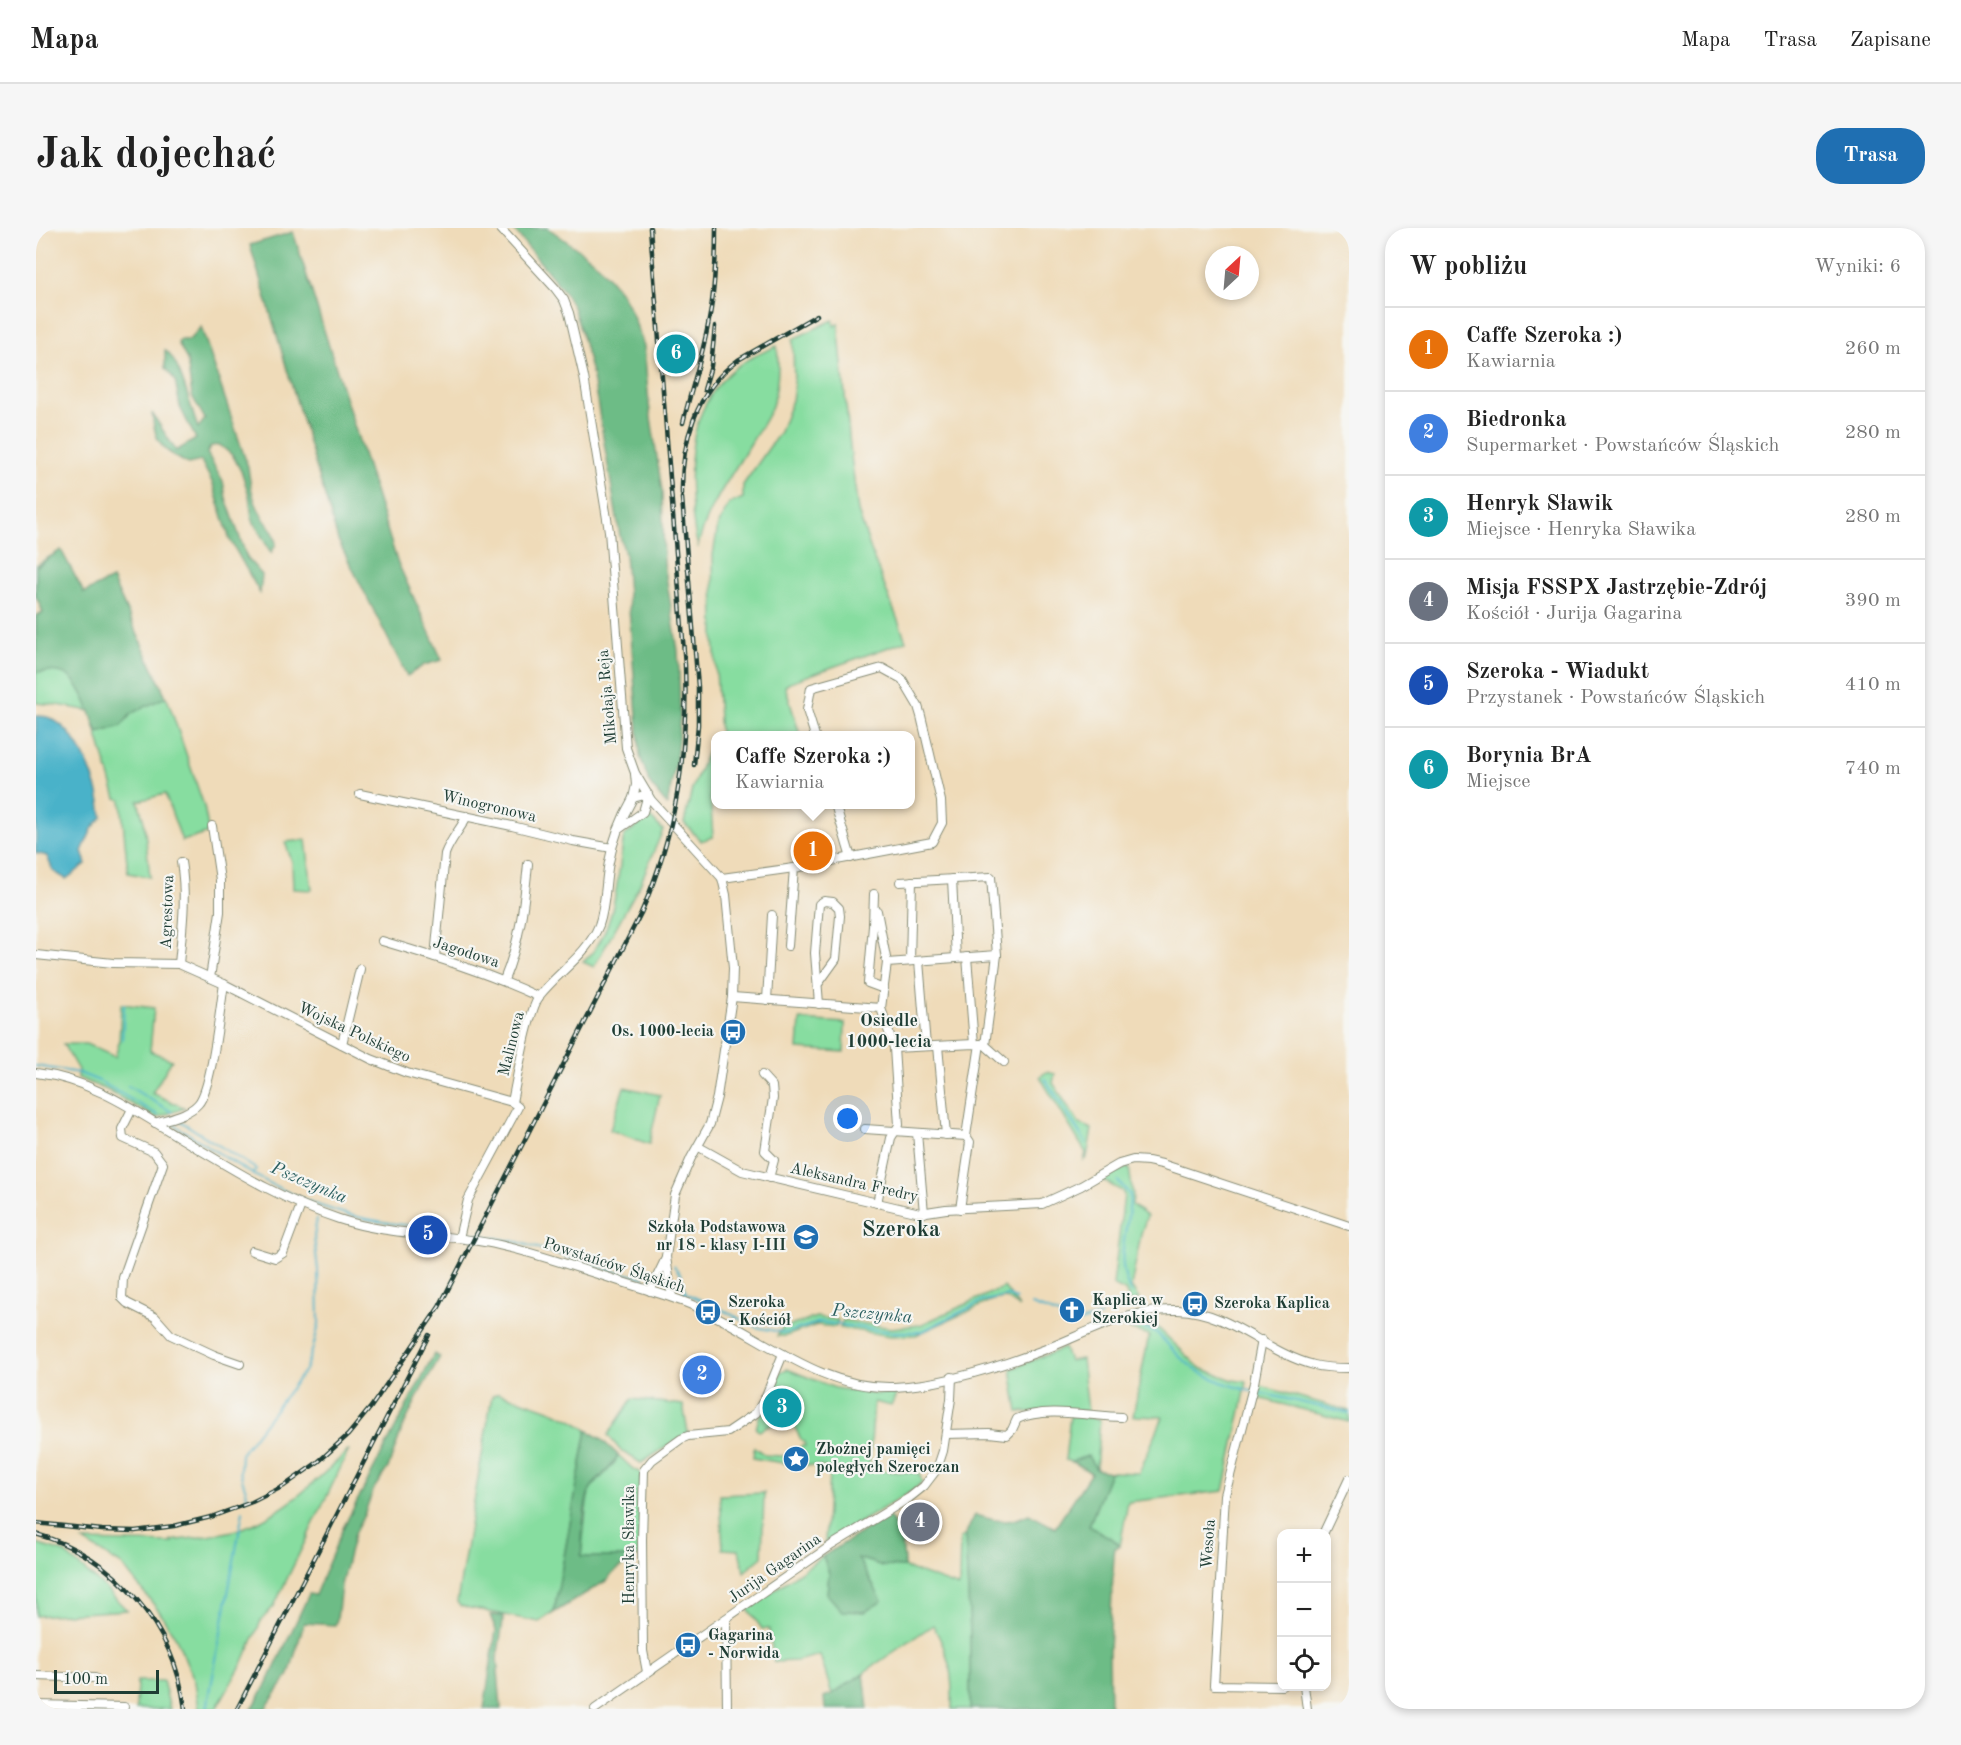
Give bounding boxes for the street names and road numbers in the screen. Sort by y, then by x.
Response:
street label: Mikołaja Reja [596,649,620,745]
street label: Winogronowa [440,788,538,826]
street label: Agrestowa [159,874,177,950]
street label: Jagodowa [431,935,501,971]
street label: Wojska Polskiego [295,1000,413,1066]
street label: Malinowa [496,1010,528,1078]
street label: Aleksandra Fredry [788,1160,920,1206]
street label: Powstańców Śląskich [541,1231,689,1297]
street label: Henryka Sławika [622,1485,638,1605]
street label: Wesoła [1199,1518,1219,1570]
street label: Jurija Gagarina [726,1531,824,1607]

